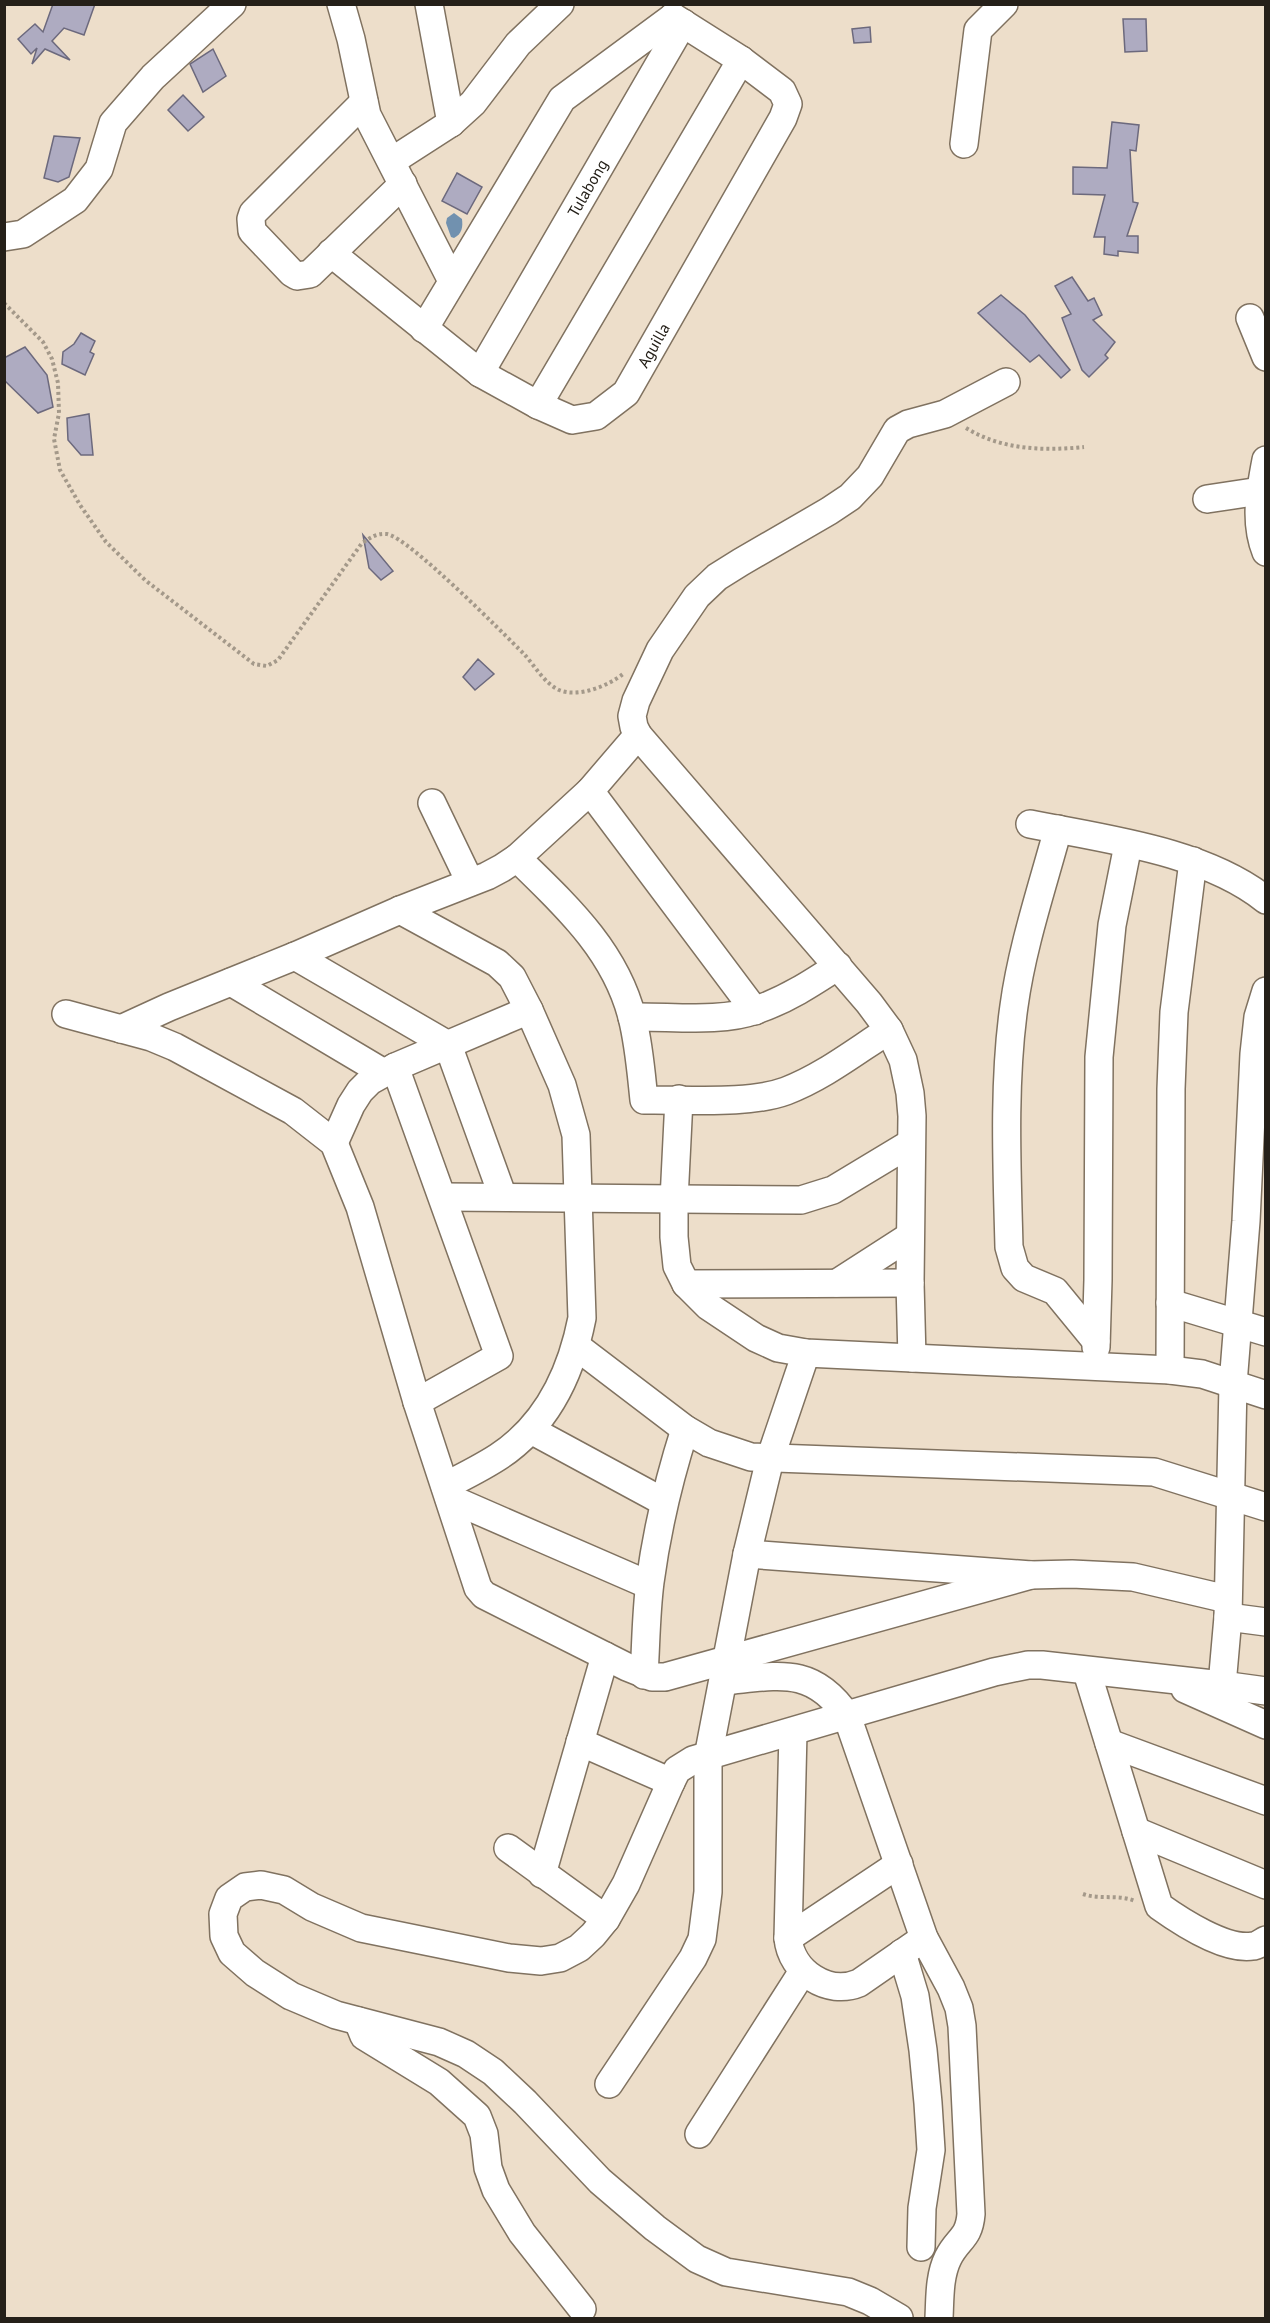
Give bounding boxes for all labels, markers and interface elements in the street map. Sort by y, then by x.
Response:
street label: Tulabong [563,156,612,220]
street label: Aguilla [633,319,674,371]

